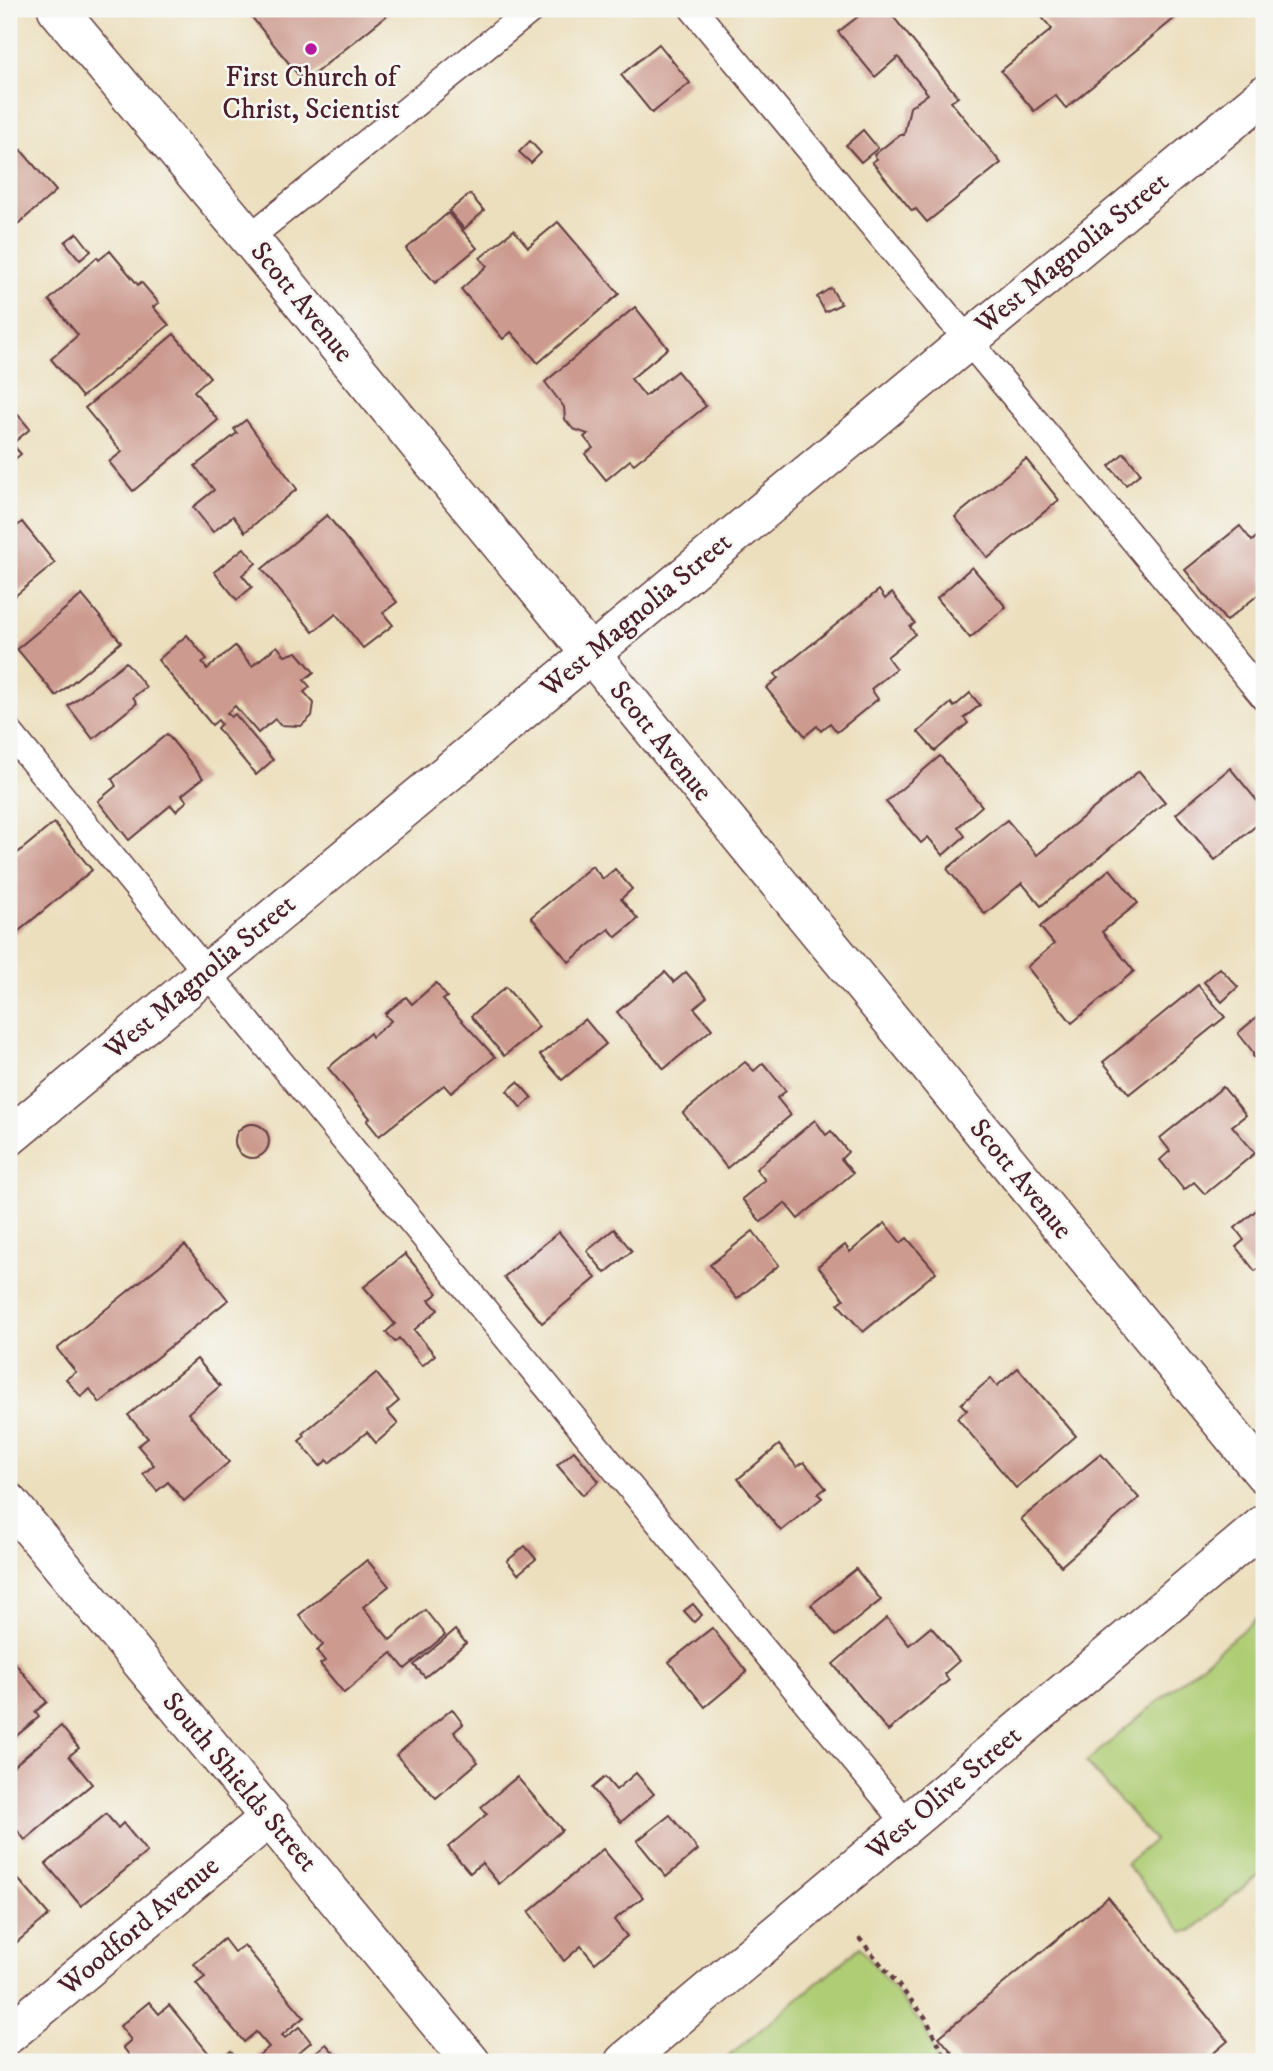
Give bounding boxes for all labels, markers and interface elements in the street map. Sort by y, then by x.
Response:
marker: First Church of Christ, Scientist [303,41,319,57]
place label: First Church of Christ, Scientist [222,60,401,127]
street label: West Magnolia Street [967,164,1176,342]
street label: Scott Avenue [243,235,361,369]
street label: West Magnolia Street [532,525,739,706]
street label: Scott Avenue [602,674,720,808]
street label: West Magnolia Street [96,887,303,1068]
street label: Scott Avenue [962,1112,1080,1246]
street label: South Shields Street [155,1685,325,1879]
street label: West Olive Street [859,1718,1029,1869]
street label: Woodford Avenue [51,1849,226,2004]

